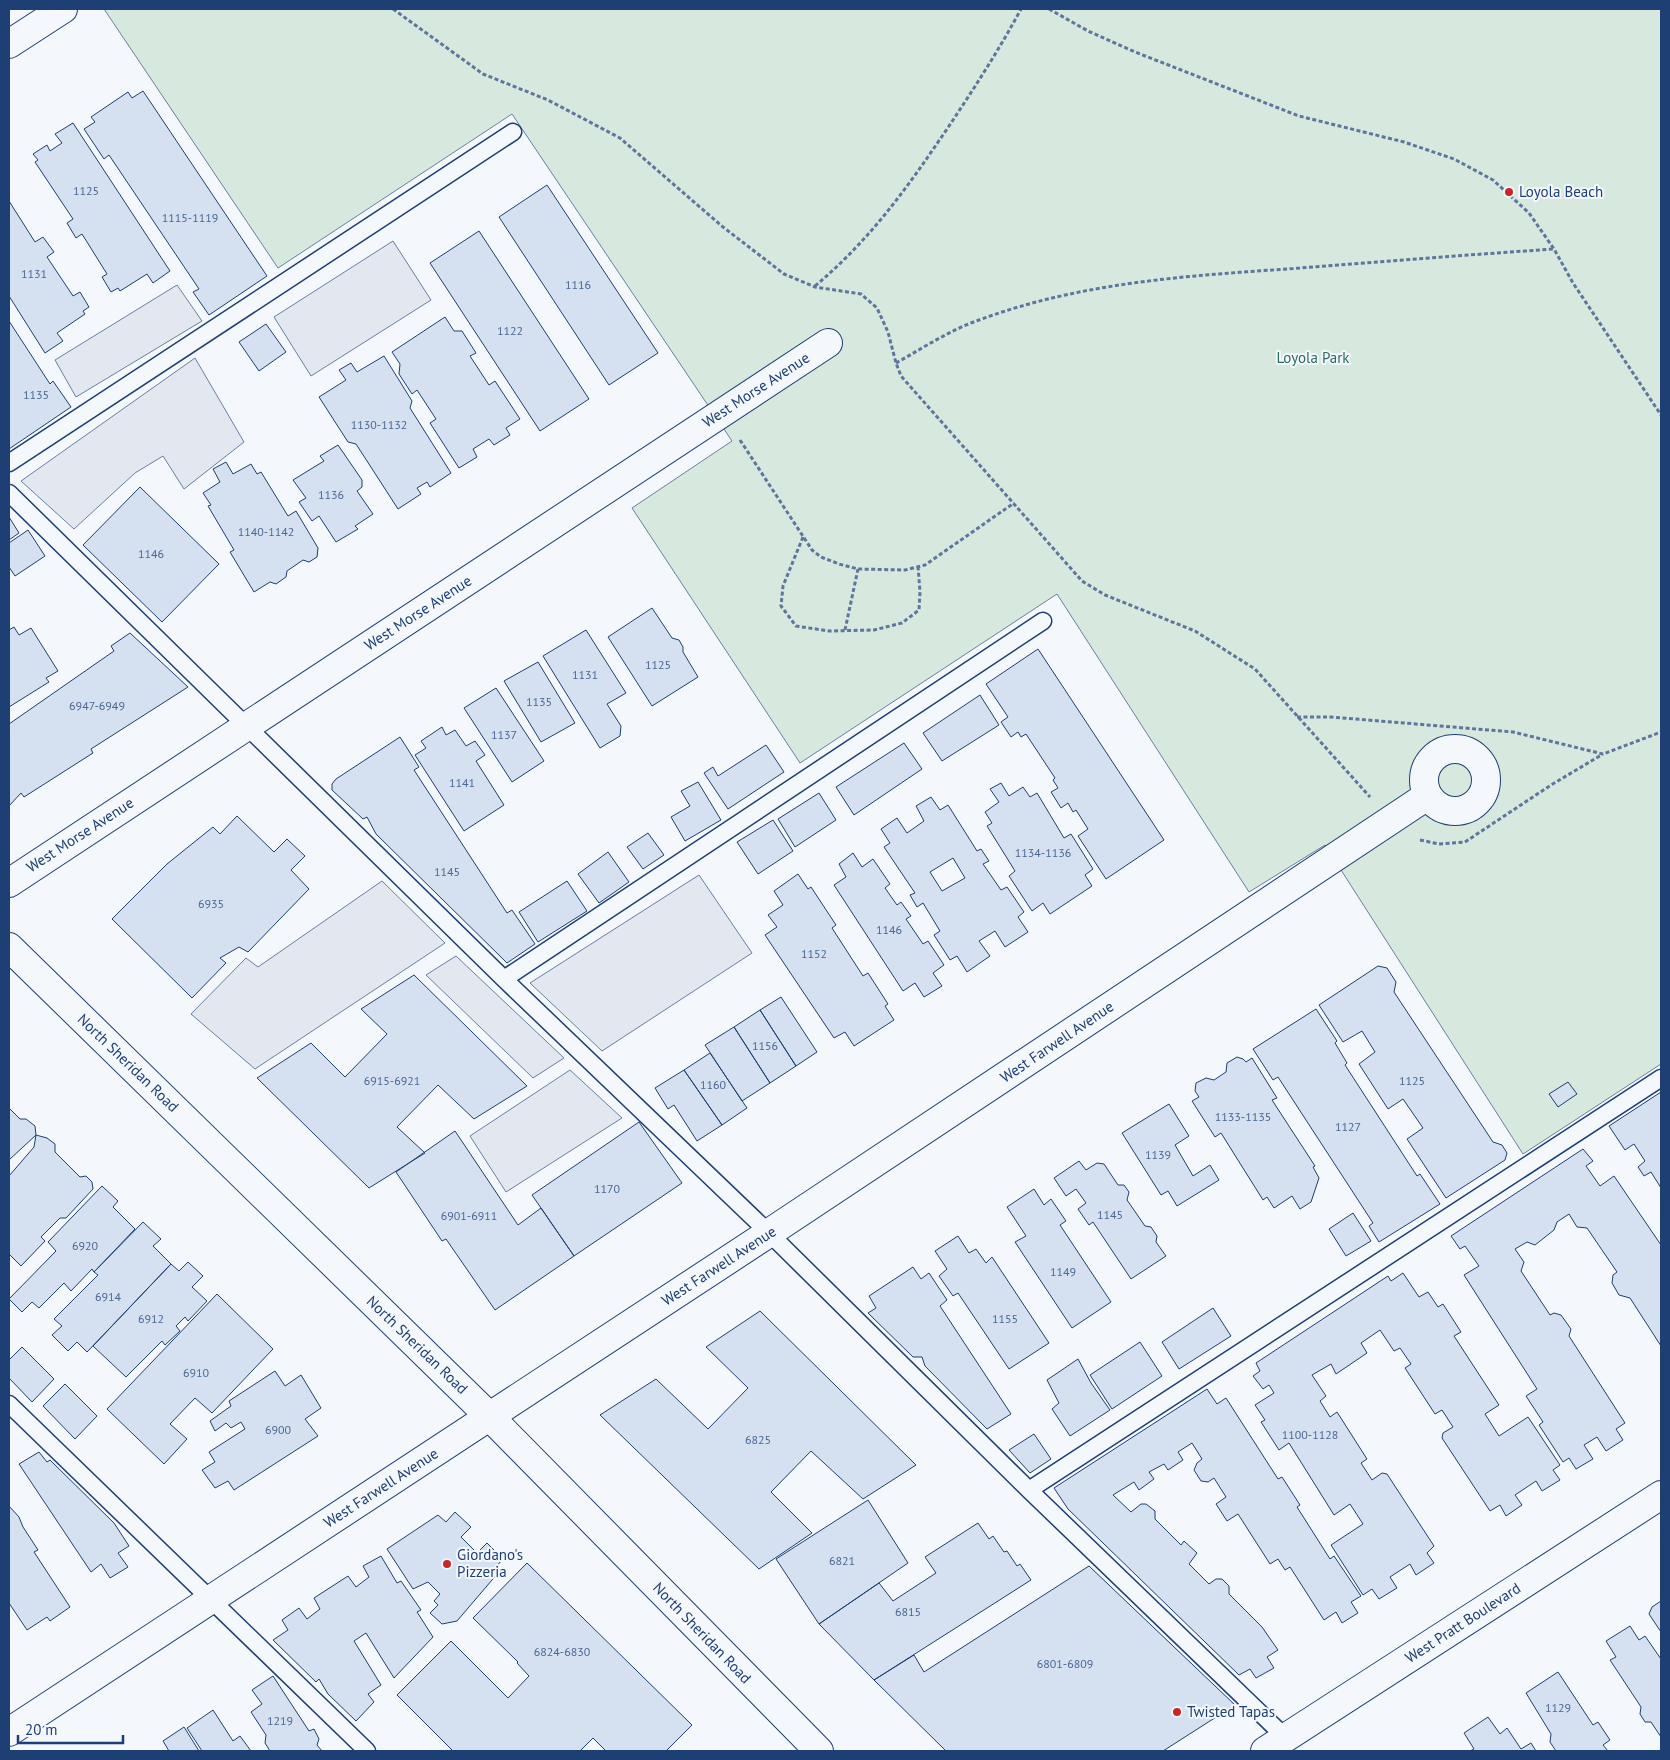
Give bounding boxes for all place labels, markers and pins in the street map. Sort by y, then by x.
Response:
place label: Loyola Beach [1519,182,1603,201]
marker: Loyola Beach [1503,186,1515,198]
place label: Giordano's Pizzeria [457,1545,523,1581]
marker: Giordano's Pizzeria [441,1558,453,1570]
place label: Twisted Tapas [1187,1702,1275,1721]
marker: Twisted Tapas [1171,1706,1183,1718]

